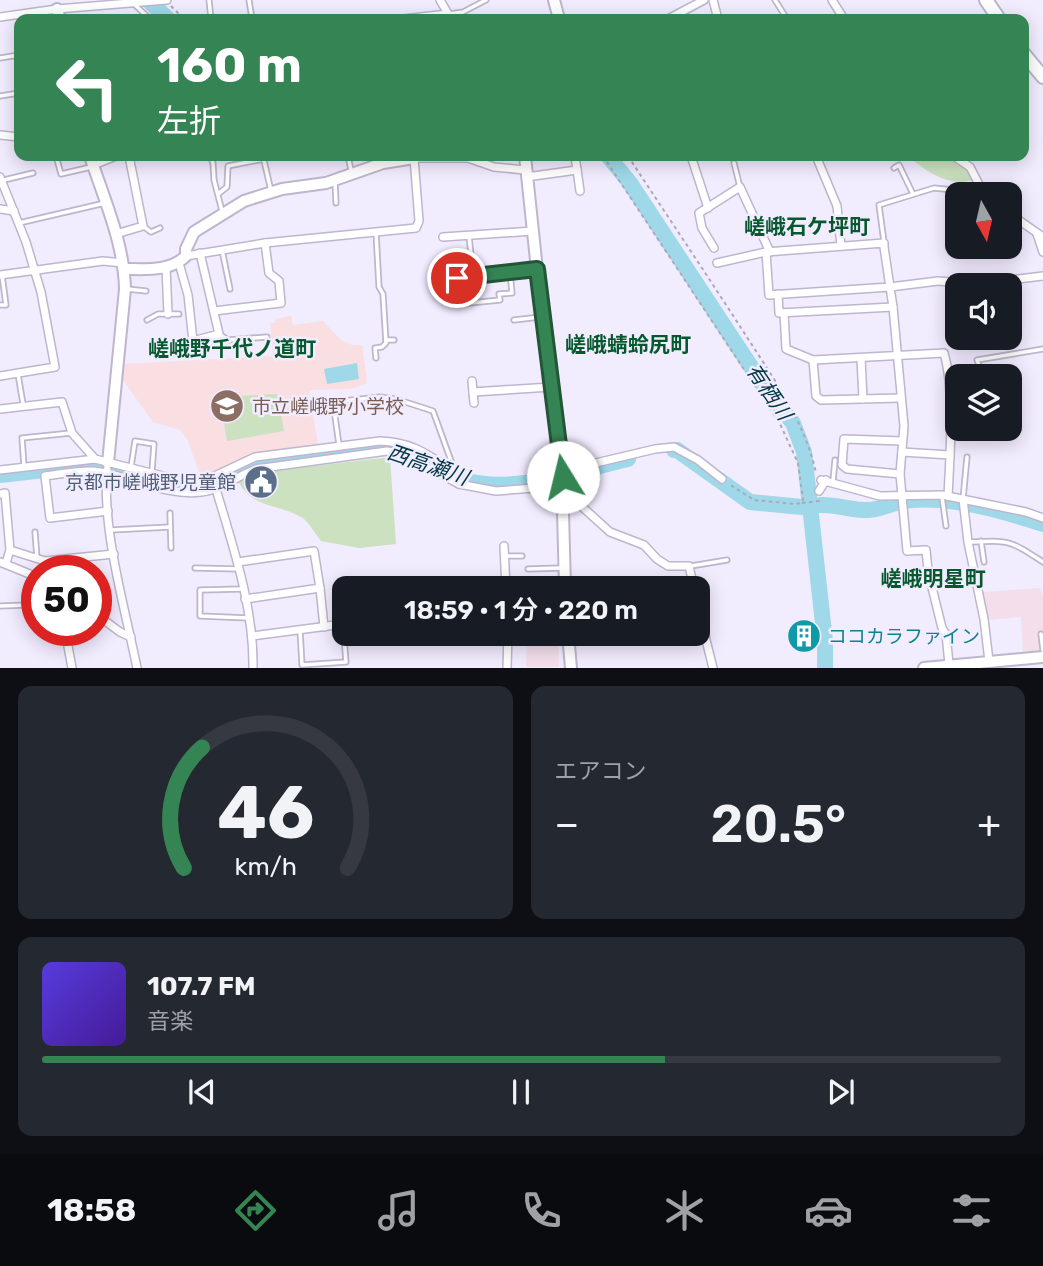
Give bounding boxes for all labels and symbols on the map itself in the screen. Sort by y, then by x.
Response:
north arrow [945,182,1022,259]
district label: 嵯峨石ケ坪町 [744,214,870,239]
pin [427,248,487,308]
district label: 嵯峨蜻蛉尻町 [565,332,691,357]
district label: 嵯峨野千代ノ道町 [148,336,316,361]
water label: 有栖川 [741,359,799,426]
school or university icon: 市立嵯峨野小学校 [208,387,246,425]
place label: 市立嵯峨野小学校 [252,395,404,418]
water label: 西高瀬川 [384,439,474,491]
position arrow [526,440,600,514]
public building icon: 京都市嵯峨野児童館 [242,463,280,501]
place label: 京都市嵯峨野児童館 [65,471,236,494]
speed limit sign: 50 [21,555,112,646]
district label: 嵯峨明星町 [881,566,986,591]
building icon: ココカラファイン [785,617,823,655]
place label: ココカラファイン [828,625,980,648]

